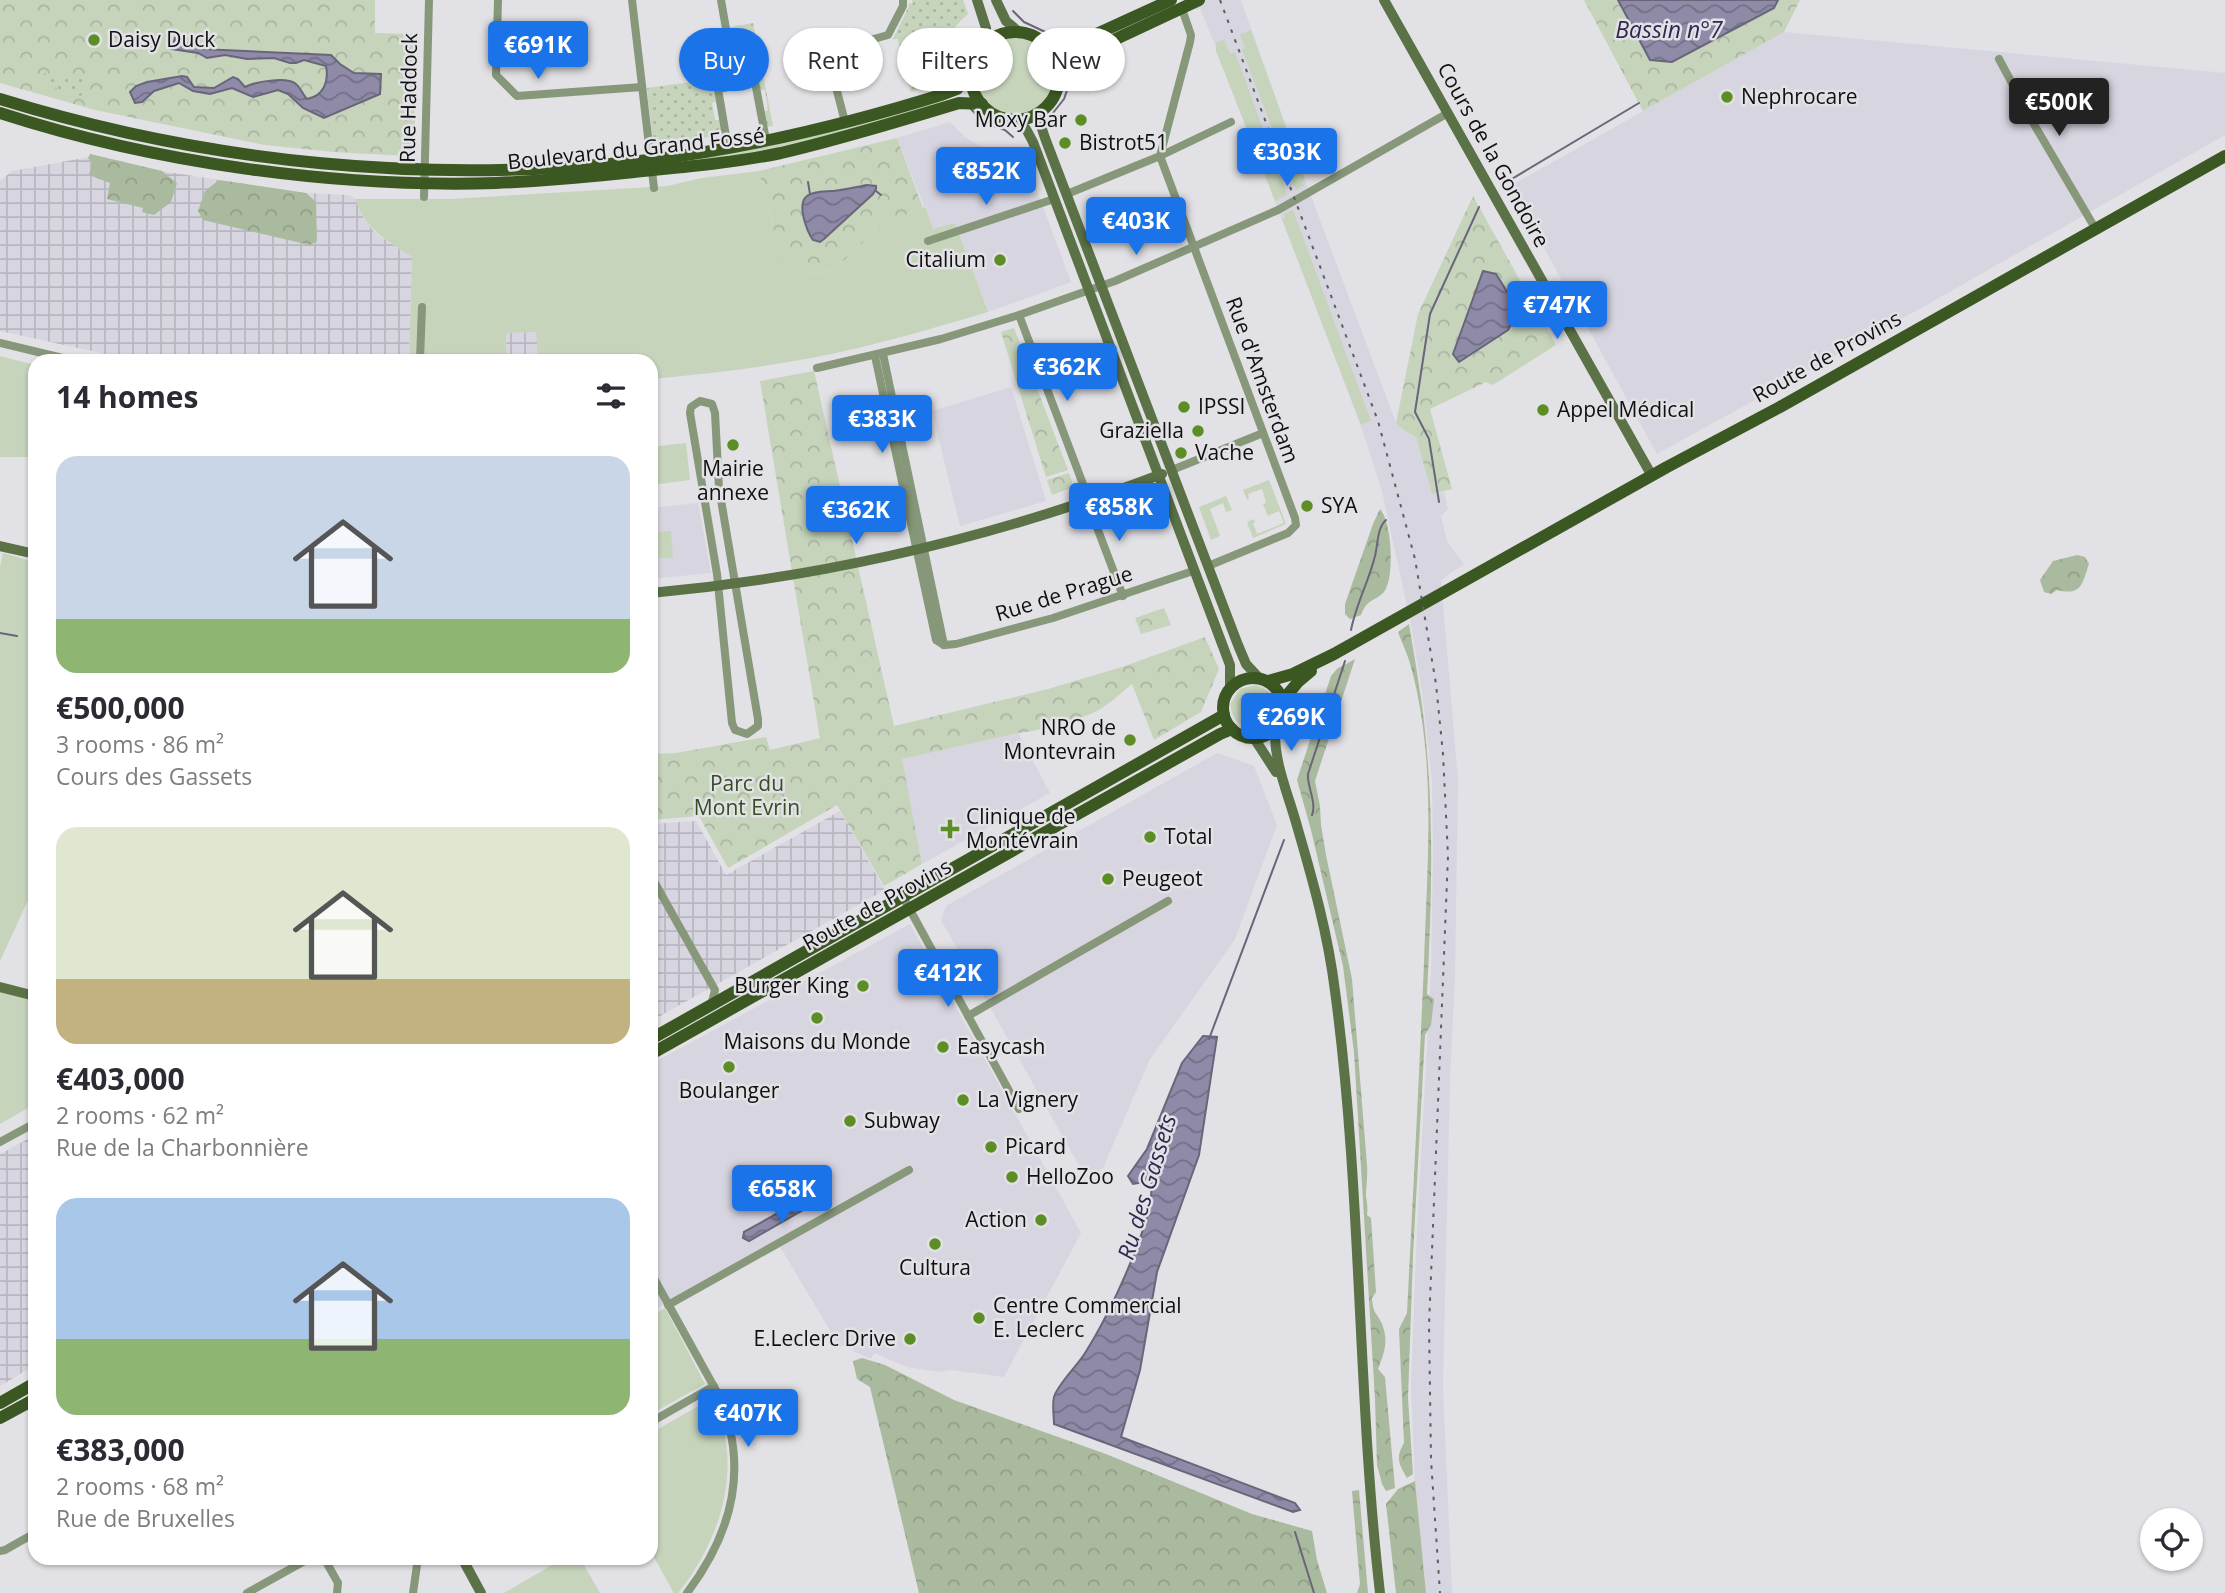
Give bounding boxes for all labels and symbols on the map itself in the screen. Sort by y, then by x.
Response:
water label: Bassin n°7 [1615,13,1723,45]
pin: €691K [489,22,587,81]
place label: Daisy Duck [108,25,215,53]
marker: Daisy Duck [86,32,102,48]
street label: Rue Haddock [393,33,423,163]
street label: Cours de la Gondoire [1431,57,1556,252]
pin: €500K [2010,78,2108,138]
place label: Nephrocare [1741,82,1858,110]
marker: Nephrocare [1719,89,1735,105]
place label: Moxy Bar [975,105,1067,133]
marker: Moxy Bar [1073,112,1089,128]
street label: Boulevard du Grand Fossé [506,121,766,175]
place label: Bistrot51 [1079,128,1168,156]
pin: €303K [1238,128,1336,188]
marker: Bistrot51 [1057,135,1073,151]
pin: €852K [937,148,1035,207]
pin: €403K [1087,198,1185,257]
place label: Citalium [905,245,986,273]
marker: Citalium [992,252,1008,268]
pin: €747K [1508,282,1606,341]
street label: Rue d'Amsterdam [1220,293,1306,467]
street label: Route de Provins [1747,304,1906,409]
pin: €362K [1018,344,1116,403]
place label: IPSSI [1198,392,1245,420]
place label: Appel Médical [1557,395,1694,423]
pin: €383K [833,396,931,455]
marker: IPSSI [1176,399,1192,415]
marker: Appel Médical [1535,402,1551,418]
place label: Graziella [1099,416,1184,444]
marker: Graziella [1190,423,1206,439]
marker: Mairie annexe [725,437,741,453]
place label: Vache [1195,438,1254,466]
marker: Vache [1173,445,1189,461]
place label: Mairie annexe [697,454,769,506]
pin: €858K [1070,484,1168,543]
pin: €362K [807,486,905,546]
place label: SYA [1321,491,1358,519]
marker: SYA [1299,498,1315,514]
street label: Rue de Prague [992,559,1136,627]
pin: €269K [1242,694,1340,753]
place label: NRO de Montevrain [1003,713,1116,765]
marker: NRO de Montevrain [1122,732,1138,748]
park label: Parc du Mont Evrin [694,769,800,821]
place label: Clinique de Montévrain [966,802,1079,854]
marker: Clinique de Montévrain [940,819,960,839]
place label: Total [1164,822,1213,850]
marker: Total [1142,829,1158,845]
street label: Route de Provins [797,852,956,957]
place label: Peugeot [1122,864,1203,892]
marker: Peugeot [1100,871,1116,887]
pin: €412K [899,950,997,1009]
place label: Burger King [734,971,849,999]
marker: Burger King [855,978,871,994]
marker: Maisons du Monde [809,1010,825,1026]
place label: Maisons du Monde [723,1027,911,1055]
place label: Easycash [957,1032,1045,1060]
marker: Easycash [935,1039,951,1055]
marker: Boulanger [721,1059,737,1075]
place label: Boulanger [679,1076,780,1104]
place label: La Vignery [977,1085,1079,1113]
marker: La Vignery [955,1092,971,1108]
place label: Subway [864,1106,940,1134]
water label: Ru des Gassets [1109,1110,1183,1263]
marker: Subway [842,1113,858,1129]
place label: Picard [1005,1132,1066,1160]
marker: Picard [983,1139,999,1155]
place label: HelloZoo [1026,1162,1114,1190]
pin: €658K [733,1166,831,1225]
marker: HelloZoo [1004,1169,1020,1185]
place label: Action [965,1205,1027,1233]
marker: Action [1033,1212,1049,1228]
marker: Cultura [927,1236,943,1252]
place label: Cultura [899,1253,971,1281]
place label: Centre Commercial E. Leclerc [993,1291,1182,1343]
marker: Centre Commercial E. Leclerc [971,1310,987,1326]
place label: E.Leclerc Drive [753,1324,896,1352]
marker: E.Leclerc Drive [902,1331,918,1347]
pin: €407K [699,1390,797,1449]

